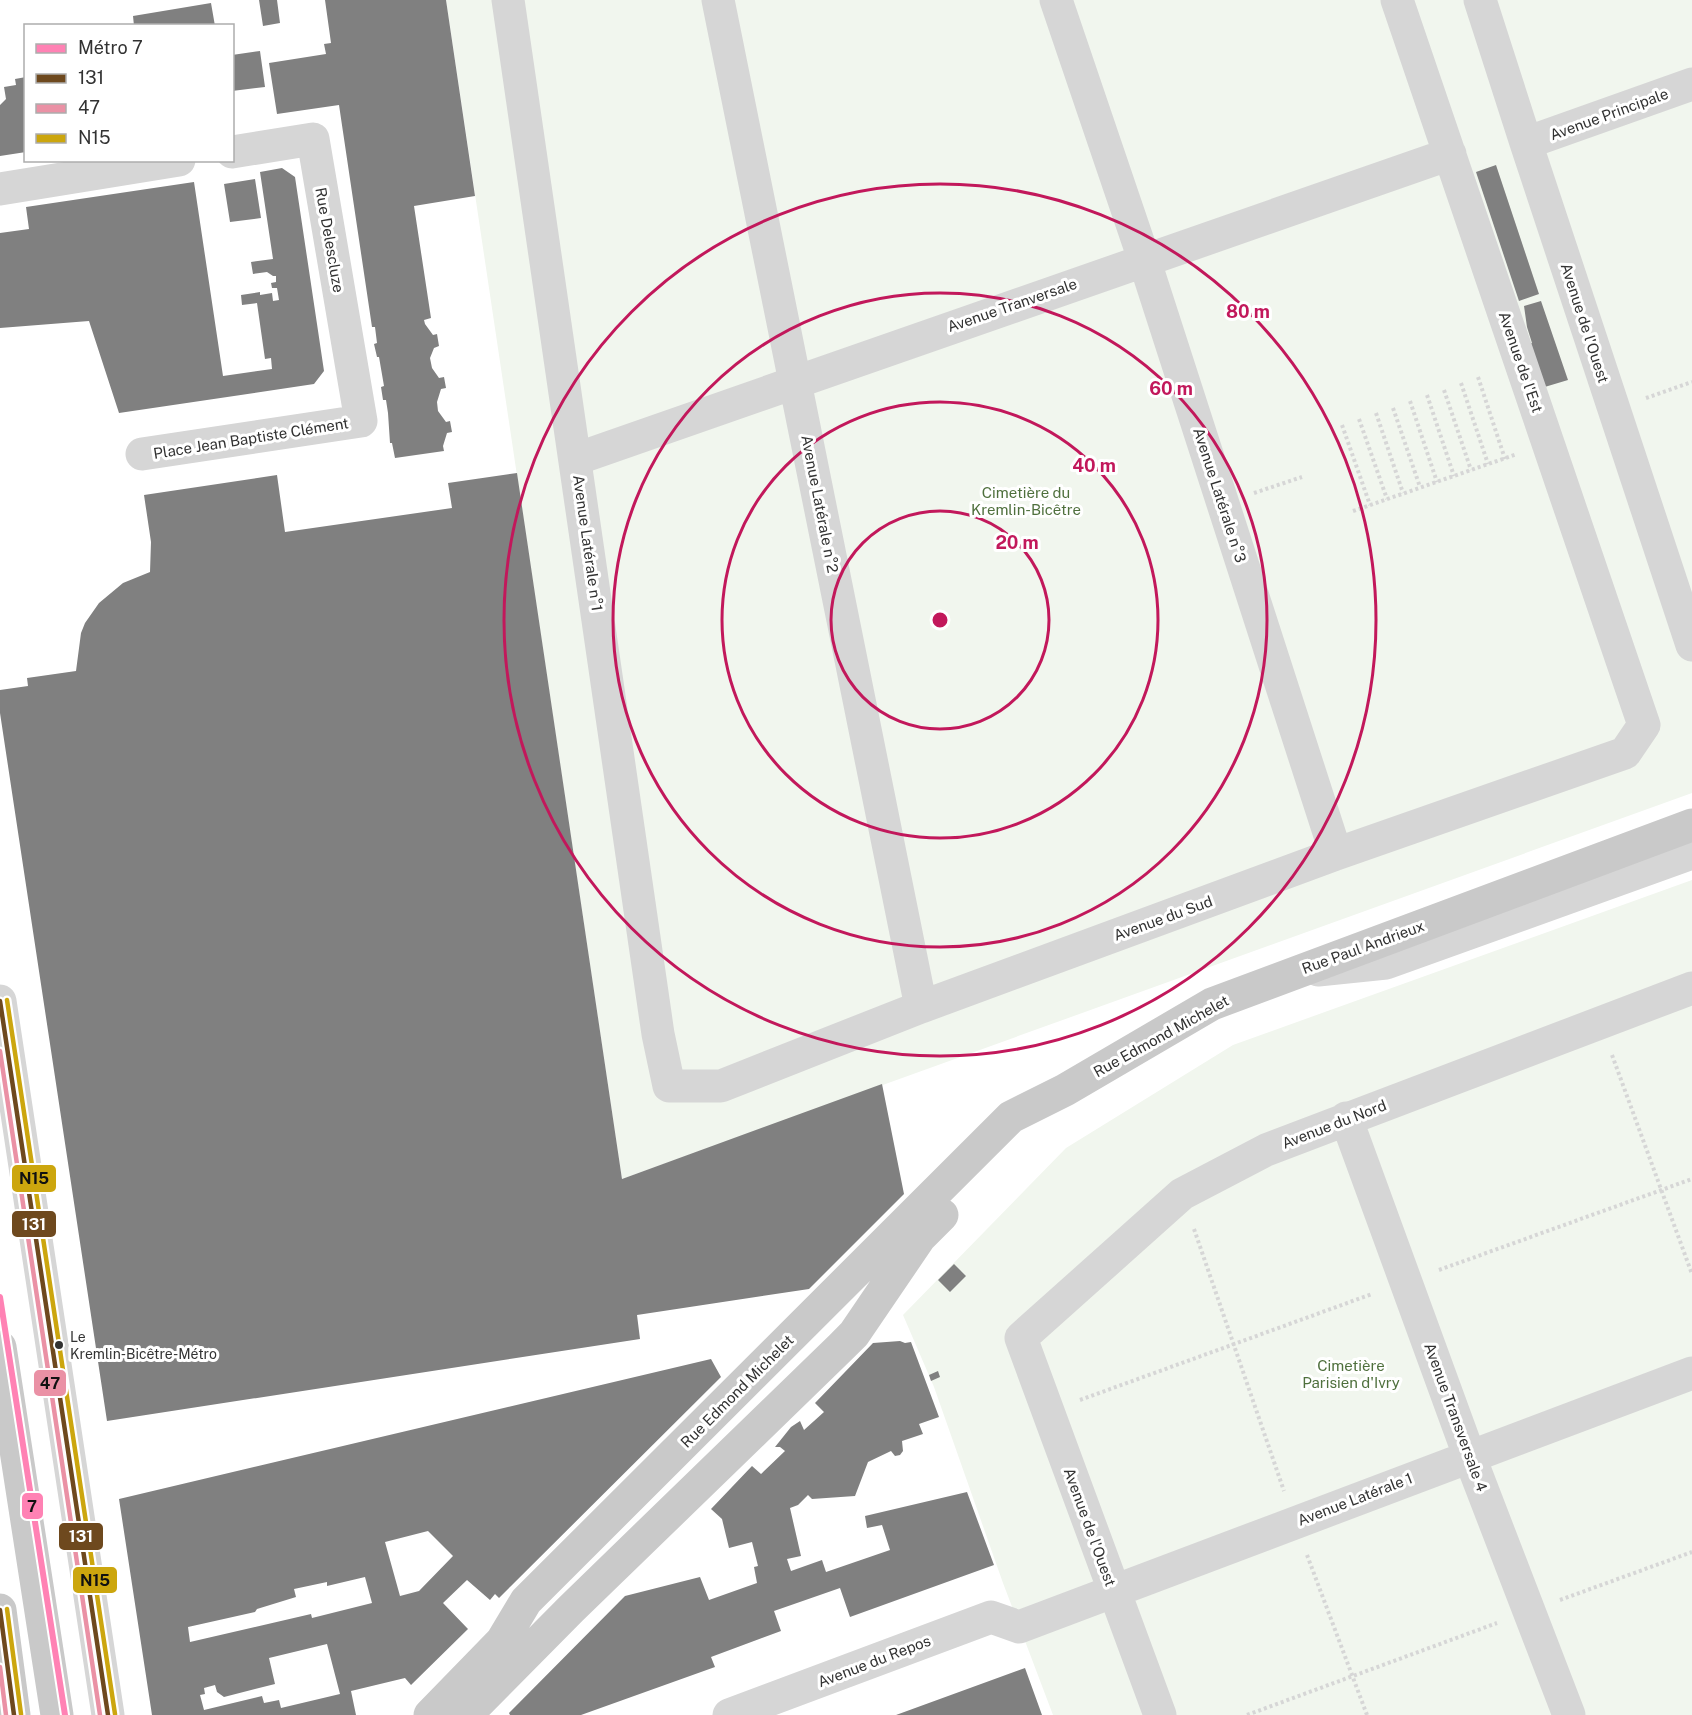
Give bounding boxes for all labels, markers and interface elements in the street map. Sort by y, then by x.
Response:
legend [24,24,234,162]
text: Métro 7 [78,37,143,58]
text: 131 [78,67,104,88]
street label: Avenue Principale [1548,85,1670,143]
text: 47 [78,97,100,118]
text: N15 [78,127,110,148]
street label: Rue Delescluze [312,186,348,294]
street label: Avenue de l'Ouest [1558,261,1612,385]
street label: Avenue Tranversale [945,275,1079,335]
text: 80 m [1226,301,1270,322]
street label: Avenue de l'Est [1496,309,1546,415]
text: 60 m [1149,378,1193,399]
street label: Place Jean Baptiste Clément [152,414,350,462]
street label: Avenue Latérale n°3 [1190,425,1250,565]
street label: Avenue Latérale n°2 [798,434,842,574]
text: 40 m [1072,455,1116,476]
street label: Avenue Latérale n°1 [570,474,606,612]
park label: Cimetière du Kremlin-Bicêtre [971,484,1081,518]
text: 20 m [995,532,1039,553]
centre of rings [930,610,950,630]
street label: Avenue du Sud [1111,892,1215,944]
street label: Rue Paul Andrieux [1299,917,1427,977]
street label: Rue Edmond Michelet [1090,992,1232,1080]
street label: Avenue du Nord [1279,1096,1389,1152]
line badge: N15 [11,1164,57,1193]
text: N15 [19,1169,49,1188]
line badge: 131 [11,1210,57,1238]
text: 131 [22,1215,46,1234]
place label: Le Kremlin-Bicêtre-Métro [70,1329,217,1362]
street label: Rue Edmond Michelet [677,1331,797,1451]
marker: Le Kremlin-Bicêtre-Métro [53,1339,65,1351]
street label: Avenue Transversale 4 [1421,1340,1491,1494]
park label: Cimetière Parisien d'Ivry [1302,1357,1400,1391]
line badge: 47 [33,1369,67,1397]
text: 47 [40,1374,60,1393]
street label: Avenue de l'Ouest [1061,1465,1119,1589]
street label: Avenue Latérale 1 [1295,1469,1415,1529]
line badge: 7 [21,1492,44,1520]
text: 7 [27,1497,37,1516]
line badge: 131 [58,1522,104,1551]
text: 131 [69,1527,93,1546]
line badge: N15 [72,1566,118,1594]
text: N15 [80,1571,110,1590]
street label: Avenue du Repos [815,1632,933,1690]

